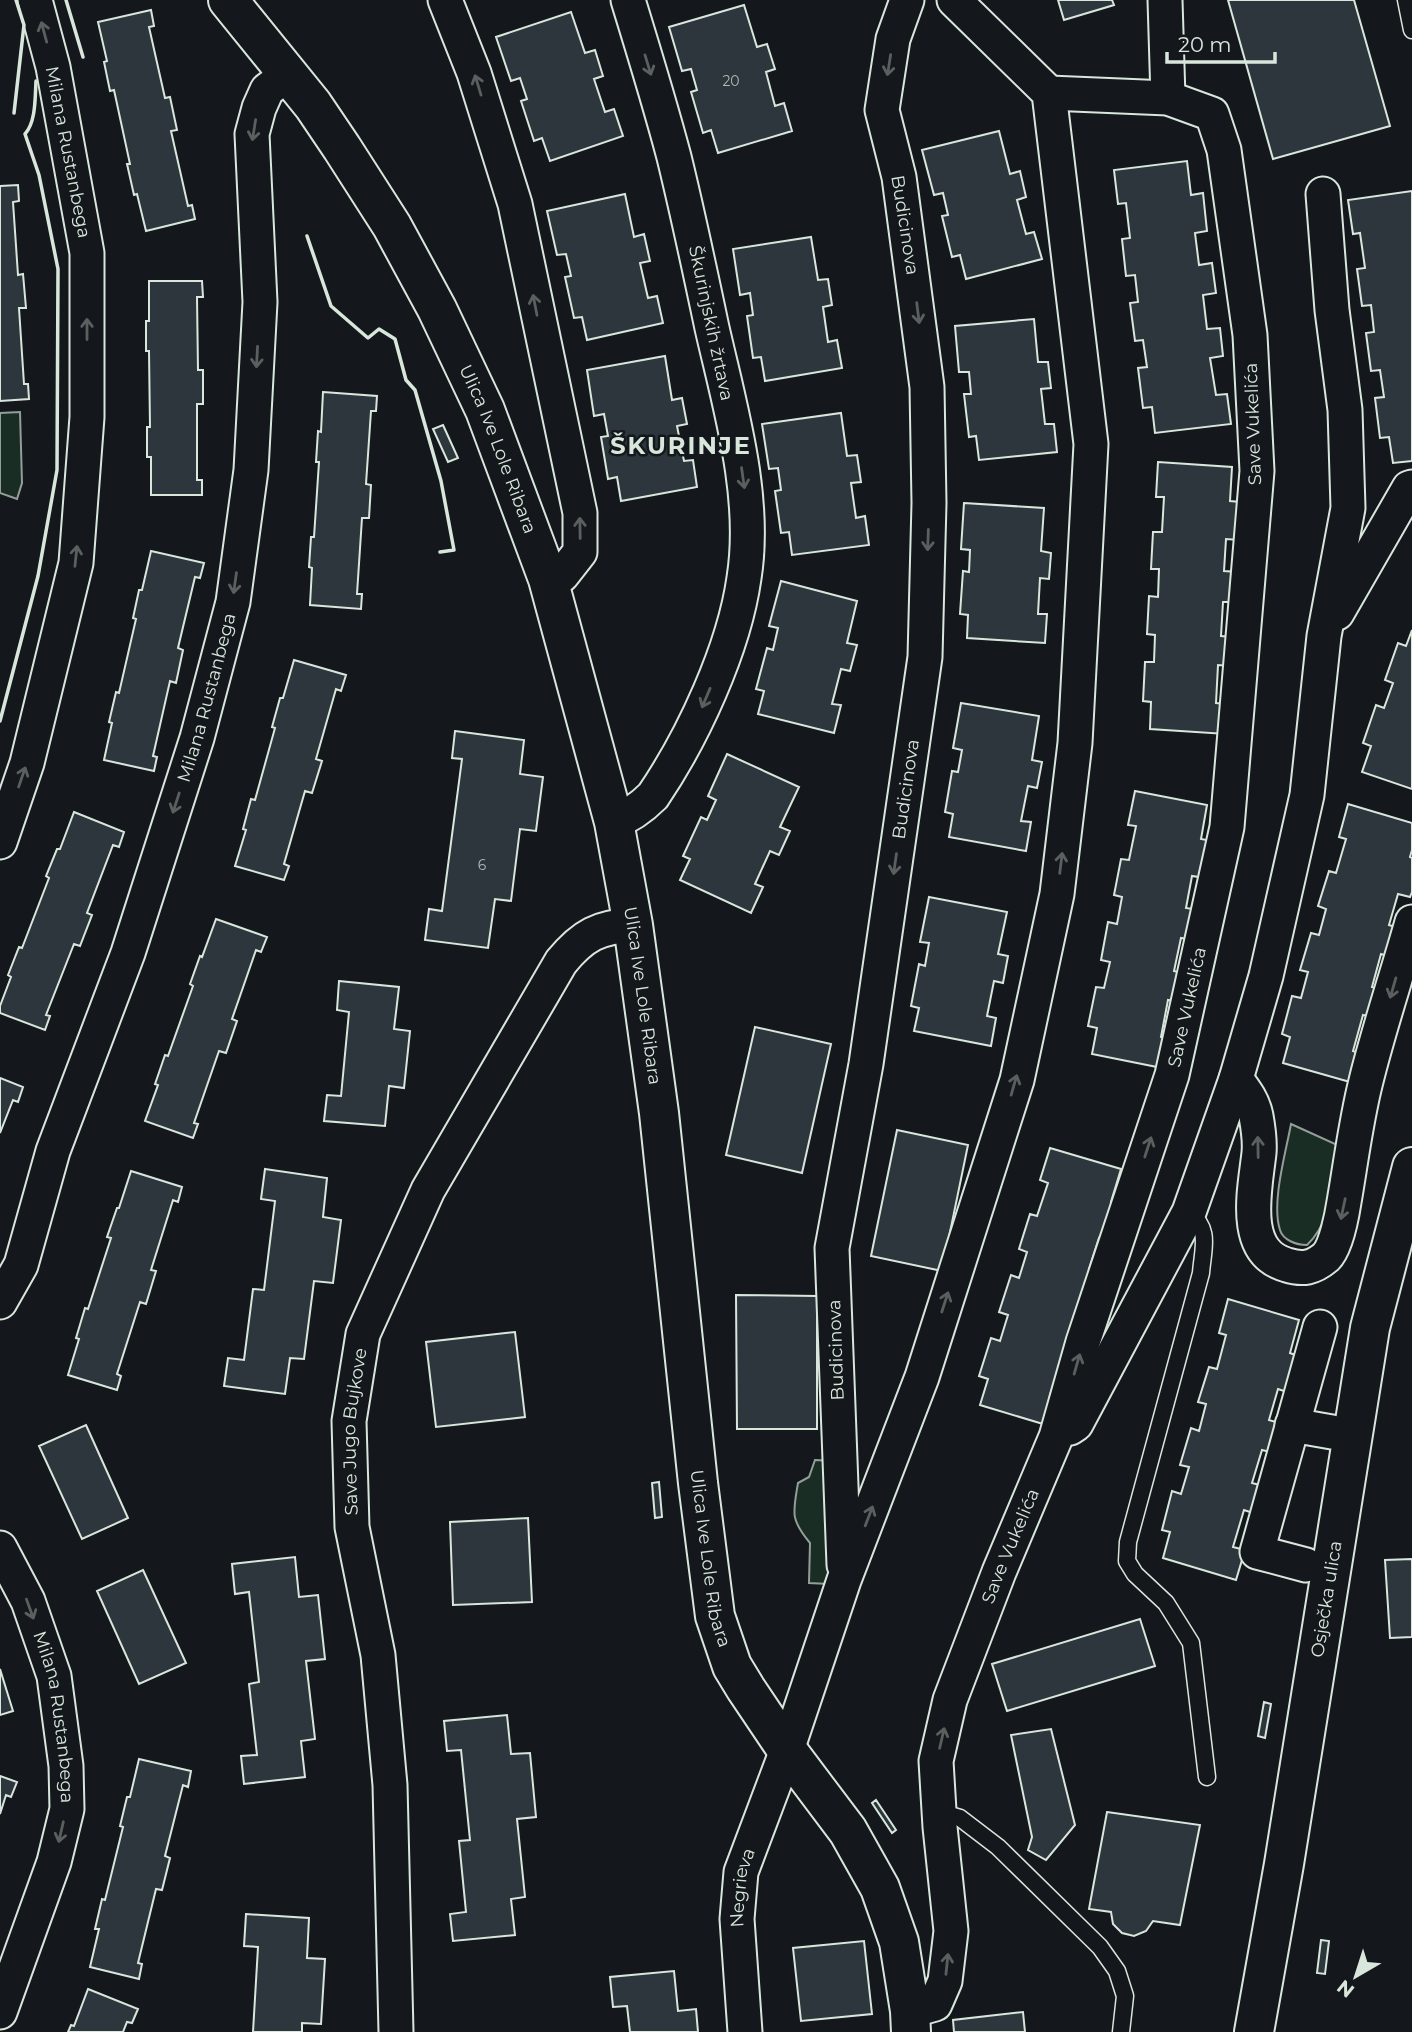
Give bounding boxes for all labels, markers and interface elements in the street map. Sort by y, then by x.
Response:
scale bar [1167,21,1276,65]
one-way arrow [36,22,49,44]
text: 20 m [1178,32,1232,57]
one-way arrow [642,54,655,76]
one-way arrow [882,54,895,76]
street label: Milana Rustanbega [41,64,95,240]
house number: 20 [722,72,740,90]
one-way arrow [471,75,483,97]
one-way arrow [247,118,260,141]
street label: Budicinova [886,174,924,276]
street label: Škurinjskih žrtava [684,243,738,403]
one-way arrow [528,294,542,317]
one-way arrow [911,302,924,324]
one-way arrow [80,318,94,341]
one-way arrow [251,345,264,368]
street label: Ulica Ive Lole Ribara [454,361,541,537]
street label: Save Vukelića [1240,362,1266,486]
district label: ŠKURINJE [610,431,752,460]
one-way arrow [736,466,749,489]
one-way arrow [573,517,587,540]
one-way arrow [921,529,935,552]
one-way arrow [70,545,83,568]
one-way arrow [228,571,241,594]
street label: Milana Rustanbega [173,611,241,785]
one-way arrow [698,687,711,708]
street label: Budicinova [888,738,924,841]
one-way arrow [17,766,29,788]
one-way arrow [169,791,181,813]
one-way arrow [889,852,902,875]
one-way arrow [1054,852,1067,875]
house number: 6 [478,856,487,874]
street label: Ulica Ive Lole Ribara [619,905,666,1086]
street label: Save Vukelića [1163,945,1211,1069]
one-way arrow [1385,977,1398,999]
one-way arrow [1009,1075,1022,1097]
one-way arrow [1251,1136,1265,1159]
one-way arrow [1143,1137,1155,1159]
one-way arrow [1335,1197,1349,1220]
one-way arrow [940,1292,953,1314]
street label: Budicinova [823,1299,849,1401]
street label: Save Jugo Bujkove [338,1346,372,1516]
one-way arrow [1071,1353,1084,1375]
street label: Ulica Ive Lole Ribara [686,1468,736,1650]
street label: Save Vukelića [977,1485,1044,1607]
one-way arrow [863,1506,876,1528]
street label: Osječka ulica [1306,1539,1347,1659]
one-way arrow [25,1598,38,1620]
street label: Milana Rustanbega [28,1628,78,1804]
one-way arrow [935,1727,949,1750]
one-way arrow [54,1820,67,1842]
street label: Negrieva [726,1845,760,1928]
north arrow [1321,1941,1391,2011]
one-way arrow [941,1953,954,1976]
text: N [1332,1975,1359,2003]

